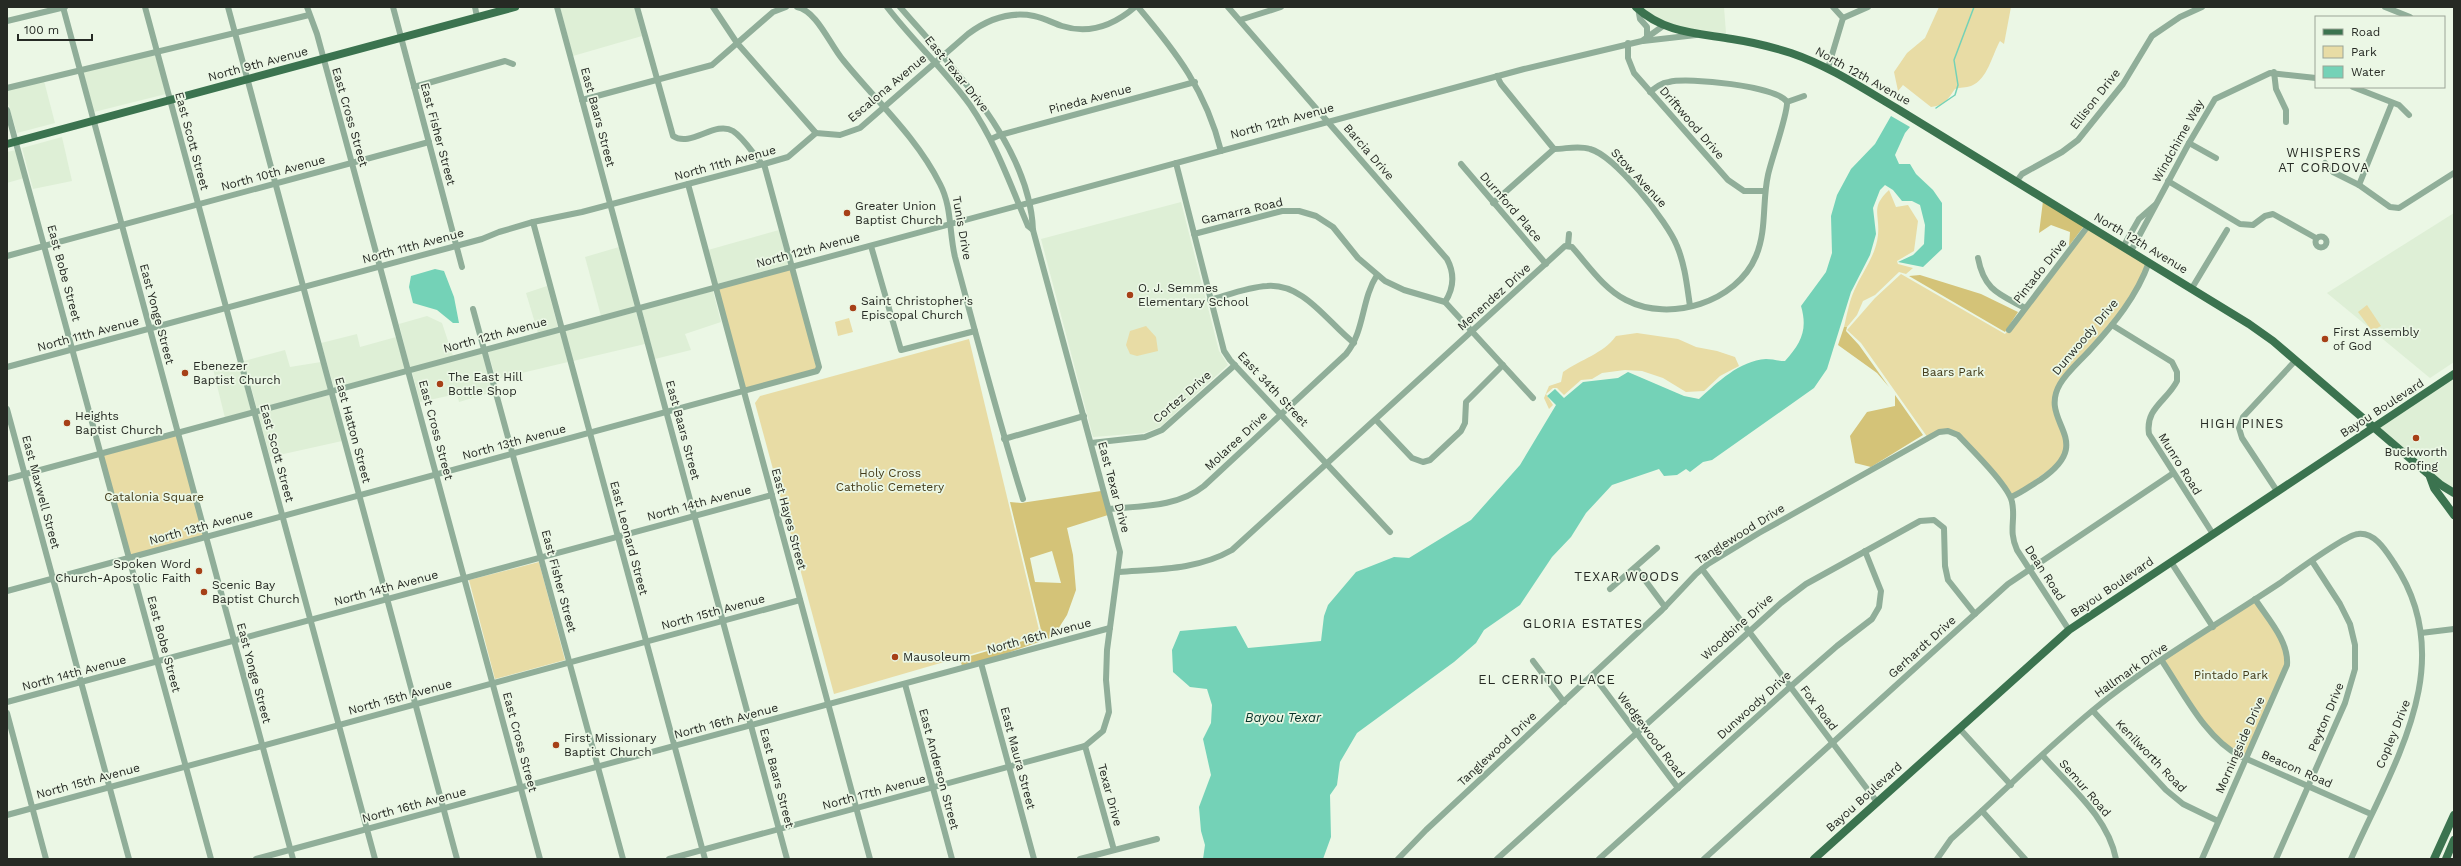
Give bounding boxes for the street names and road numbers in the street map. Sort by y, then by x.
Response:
street label: East Texar Drive [922,33,992,115]
street label: North 9th Avenue [206,44,310,84]
street label: North 12th Avenue [1813,44,1913,108]
street label: Escalona Avenue [845,51,929,125]
street label: East Cross Street [329,66,371,168]
street label: East Baars Street [578,66,618,168]
street label: Ellison Drive [2067,66,2123,132]
street label: East Fisher Street [418,81,458,187]
street label: Pineda Avenue [1047,81,1133,117]
street label: Driftwood Drive [1657,84,1727,162]
street label: East Scott Street [172,90,212,192]
street label: Windchime Way [2149,96,2207,185]
street label: North 12th Avenue [1229,100,1336,142]
street label: Barcia Drive [1341,121,1397,183]
street label: North 11th Avenue [673,143,777,183]
street label: Stow Avenue [1608,146,1670,210]
street label: North 10th Avenue [219,152,327,194]
street label: Durnford Place [1477,169,1545,245]
street label: Tunis Drive [949,195,975,261]
street label: Gamarra Road [1200,195,1284,227]
street label: North 12th Avenue [2092,209,2191,277]
street label: East Bobe Street [44,223,84,323]
street label: North 11th Avenue [361,226,465,266]
street label: North 12th Avenue [755,229,862,271]
street label: Pintado Drive [2010,236,2070,306]
street label: Menendez Drive [1455,260,1534,334]
street label: East Yonge Street [137,262,177,366]
street label: Dunwoody Drive [2049,296,2121,378]
street label: North 11th Avenue [36,314,140,354]
street label: North 12th Avenue [442,314,549,356]
street label: East 34th Street [1235,349,1311,429]
street label: Cortez Drive [1150,368,1214,426]
street label: East Hatton Street [332,375,374,485]
street label: Bayou Boulevard [2337,376,2427,440]
street label: East Cross Street [416,378,456,482]
street label: East Baars Street [663,379,703,481]
street label: East Scott Street [257,402,297,504]
street label: Molaree Drive [1202,408,1270,474]
street label: North 13th Avenue [461,421,568,463]
street label: Munro Road [2155,430,2205,498]
street label: East Maxwell Street [19,434,63,550]
street label: East Texar Drive [1095,440,1133,534]
street label: East Hayes Street [769,467,809,571]
street label: East Leonard Street [607,479,651,597]
street label: North 14th Avenue [645,482,753,524]
street label: Tanglewood Drive [1693,501,1787,567]
street label: North 13th Avenue [148,506,255,548]
street label: East Fisher Street [539,528,579,634]
street label: Dean Road [2022,543,2068,603]
street label: Bayou Boulevard [2068,554,2156,620]
street label: North 14th Avenue [332,567,440,609]
street label: North 15th Avenue [660,591,767,633]
street label: Woodbine Drive [1698,591,1776,663]
street label: East Bobe Street [144,594,184,694]
street label: Gerhardt Drive [1885,613,1959,681]
street label: North 16th Avenue [985,615,1093,657]
street label: East Yonge Street [234,621,274,725]
street label: Hallmark Drive [2092,639,2170,701]
street label: North 14th Avenue [20,652,128,694]
street label: Dunwoody Drive [1714,668,1794,742]
street label: North 15th Avenue [347,676,454,718]
street label: Peyton Drive [2305,680,2347,754]
street label: Fox Road [1797,683,1841,733]
street label: Wedgewood Road [1614,689,1688,781]
street label: East Cross Street [500,690,540,794]
street label: Morningside Drive [2212,694,2268,796]
street label: Copley Drive [2373,697,2413,771]
street label: North 16th Avenue [672,700,780,742]
street label: East Maura Street [998,705,1038,811]
street label: East Anderson Street [916,707,962,831]
street label: Tanglewood Drive [1455,709,1539,789]
street label: Kenilworth Road [2113,717,2189,795]
street label: East Baars Street [757,727,797,829]
street label: Beacon Road [2259,747,2335,791]
street label: Semur Road [2056,756,2114,820]
street label: Bayou Boulevard [1823,759,1905,835]
street label: North 15th Avenue [35,760,142,802]
street label: Texar Drive [1095,762,1125,828]
street label: North 17th Avenue [821,771,927,813]
street label: North 16th Avenue [360,784,468,826]

